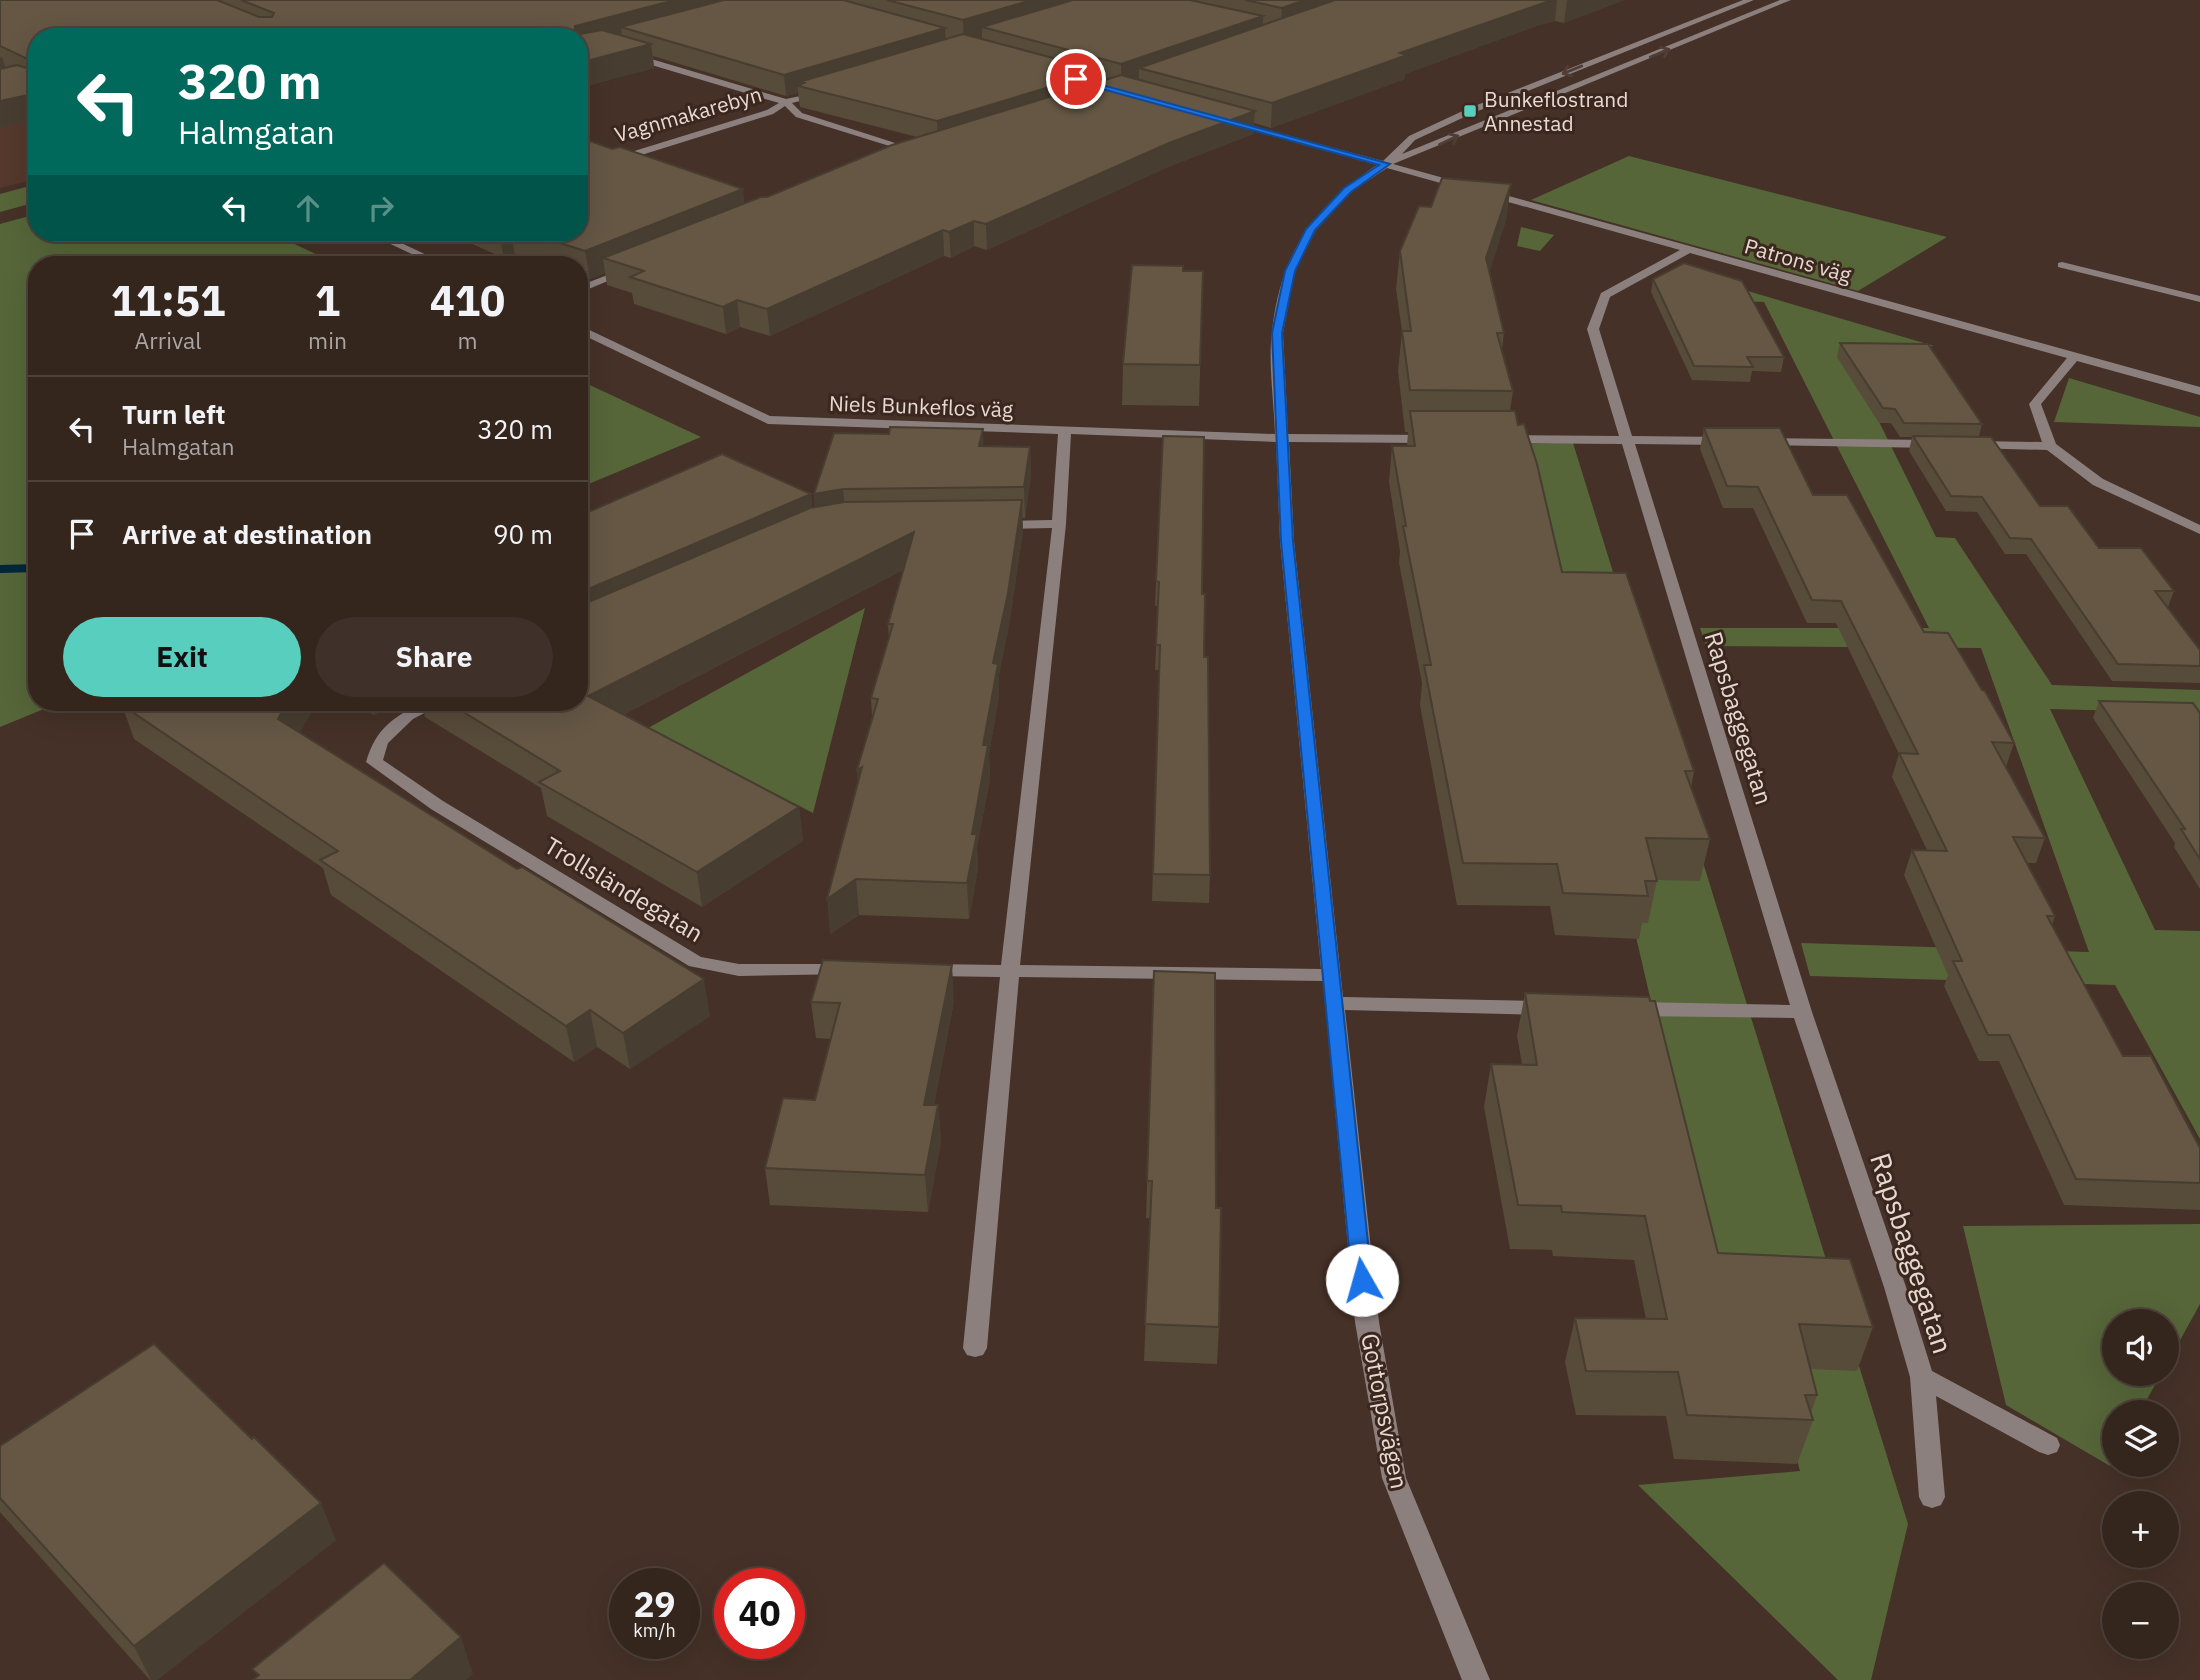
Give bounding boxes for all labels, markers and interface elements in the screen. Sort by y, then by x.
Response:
one-way arrow [1648,46,1670,59]
text: 320 m [178,49,322,112]
pin [1046,49,1106,109]
icon: left [63,56,154,147]
icon: arrive [1057,60,1095,98]
one-way arrow [1562,65,1584,78]
street label: Vagnmakarebyn [611,80,765,148]
place label: Bunkeflostrand Annestad [1484,85,1628,137]
marker: Bunkeflostrand Annestad [1462,103,1478,119]
text: Halmgatan [178,111,335,153]
one-way arrow [1438,132,1459,146]
icon: left [216,189,254,227]
icon: ahead [289,189,327,227]
icon: right [362,189,400,227]
street label: Patrons väg [1741,231,1855,289]
text: 11:51 [111,273,225,328]
text: 1 [315,273,340,328]
text: 410 [430,273,505,328]
text: Arrival [135,325,202,355]
text: min [308,325,347,355]
text: m [457,325,478,355]
street label: Niels Bunkeflos väg [828,389,1014,423]
text: Turn left [122,397,225,431]
icon: left [63,410,101,448]
text: 320 m [477,412,553,446]
text: Halmgatan [122,431,235,461]
icon: arrive [63,515,101,553]
text: Arrive at destination [122,517,372,551]
text: 90 m [493,517,553,551]
button: Exit [63,617,301,697]
button: Share [315,617,553,697]
street label: Rapsbaggegatan [1698,628,1780,808]
street label: Trollsländegatan [539,829,709,949]
street label: Rapsbaggegatan [1862,1148,1962,1358]
position arrow [1325,1243,1399,1317]
map controls [2102,1309,2179,1659]
button: sound [2102,1309,2179,1386]
street label: Gottorpsvägen [1354,1330,1416,1492]
button: layers [2102,1400,2179,1477]
button: + [2102,1491,2179,1568]
speed limit sign: 40 [714,1568,805,1659]
text: 29 [633,1581,676,1627]
button: − [2102,1582,2179,1659]
text: km/h [633,1619,676,1642]

